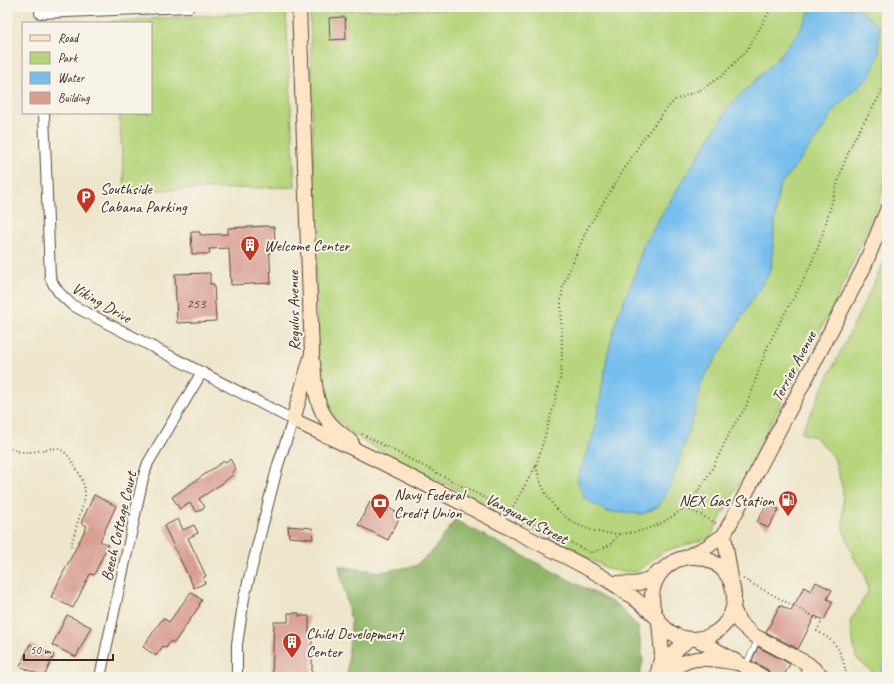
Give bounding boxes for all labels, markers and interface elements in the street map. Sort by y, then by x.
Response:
legend [22,22,152,114]
text: Road [58,30,80,46]
text: Park [58,50,79,66]
text: Water [58,70,86,86]
text: Building [58,90,90,106]
place label: Southside Cabana Parking [100,179,188,217]
parking icon: Southside Cabana Parking [75,186,97,214]
building icon: Welcome Center [239,234,261,262]
place label: Welcome Center [264,236,350,256]
street label: Regulus Avenue [283,269,305,351]
street label: Viking Drive [68,278,136,329]
house number: 253 [187,295,207,312]
street label: Terrier Avenue [767,326,822,405]
street label: Beech Cottage Court [97,468,142,583]
place label: Navy Federal Credit Union [394,485,468,523]
street label: Vanguard Street [482,489,572,550]
fuel station icon: NEX Gas Station [777,489,799,517]
place label: NEX Gas Station [679,491,775,511]
bank icon: Navy Federal Credit Union [369,492,391,520]
place label: Child Development Center [306,624,406,662]
building icon: Child Development Center [281,631,303,659]
scale bar [24,636,113,662]
text: 50 m [30,642,52,658]

